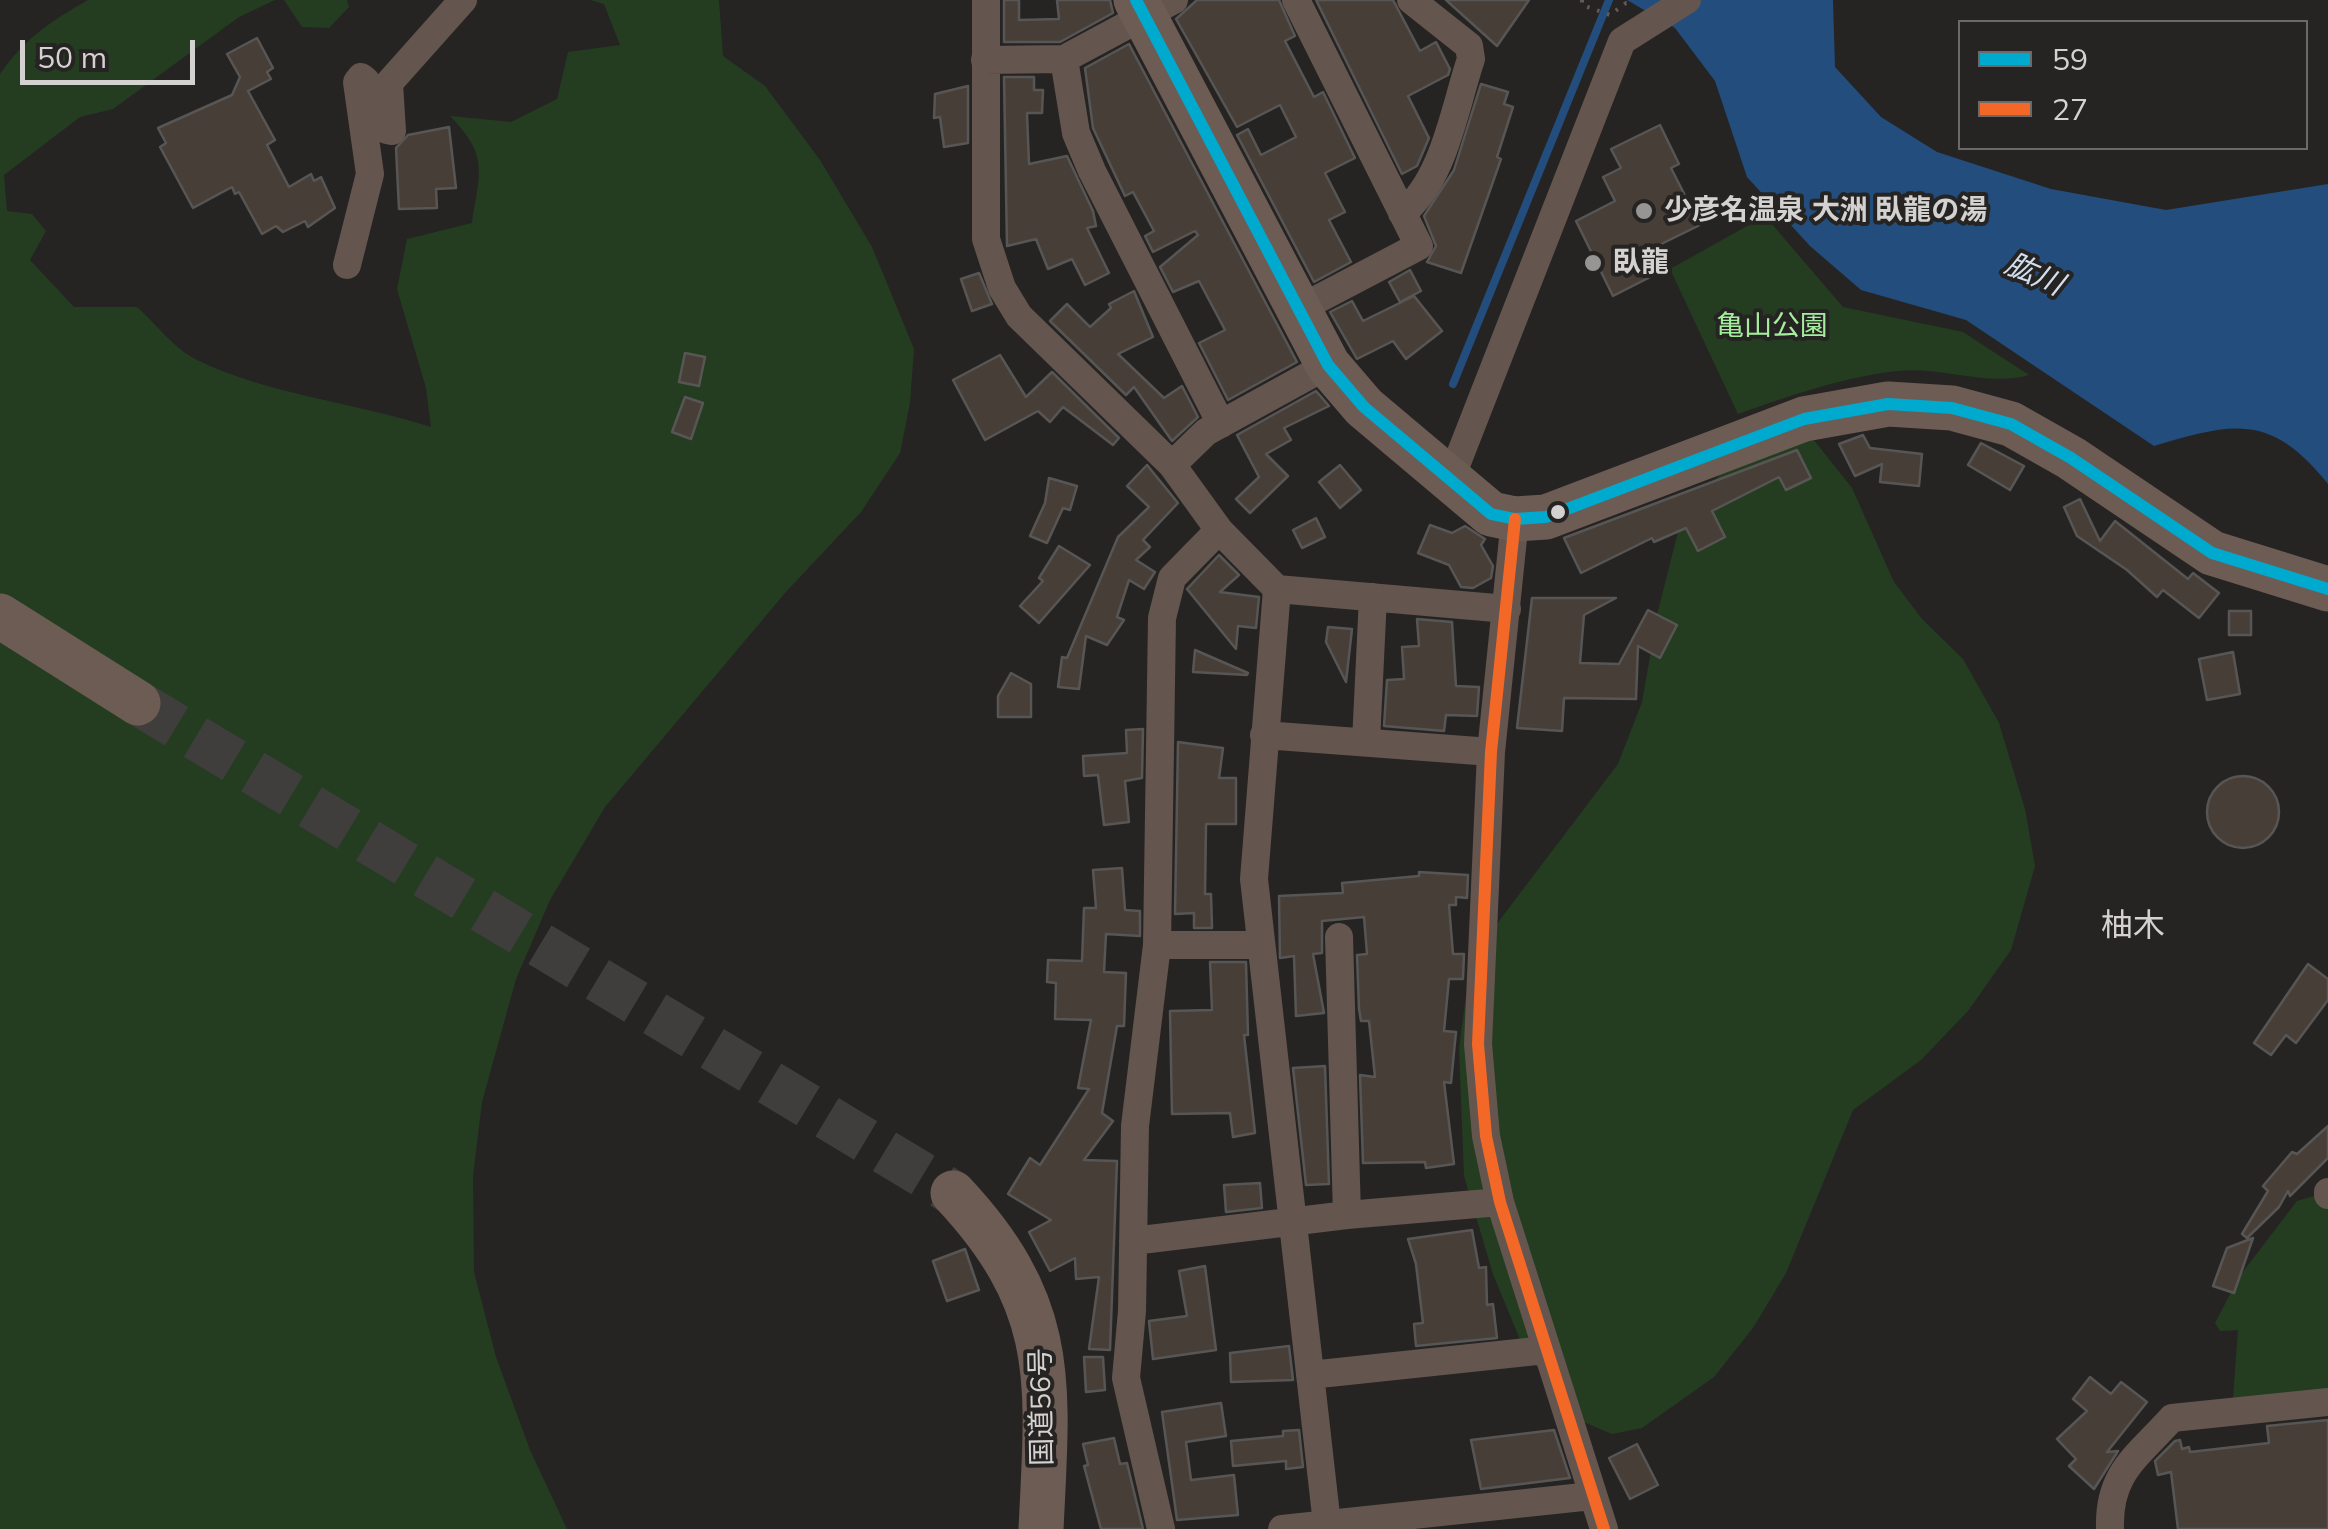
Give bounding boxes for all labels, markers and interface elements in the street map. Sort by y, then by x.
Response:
scale bar [25,20,200,82]
legend [1958,20,2308,150]
text: 50 m [37,38,107,76]
text: 59 [2052,40,2088,78]
text: 27 [2052,90,2088,128]
place label: 少彦名温泉 大洲 臥龍の湯 [1664,194,1987,228]
marker: 少彦名温泉 大洲 臥龍の湯 [1633,200,1655,222]
place label: 臥龍 [1613,246,1669,280]
water label: 肱川 [1999,246,2069,304]
marker: 臥龍 [1582,252,1604,274]
park label: 亀山公園 [1716,310,1828,344]
unlabelled marker [1548,502,1568,522]
district label: 柚木 [2101,907,2165,945]
street label: 国道56号 [1024,1348,1060,1466]

